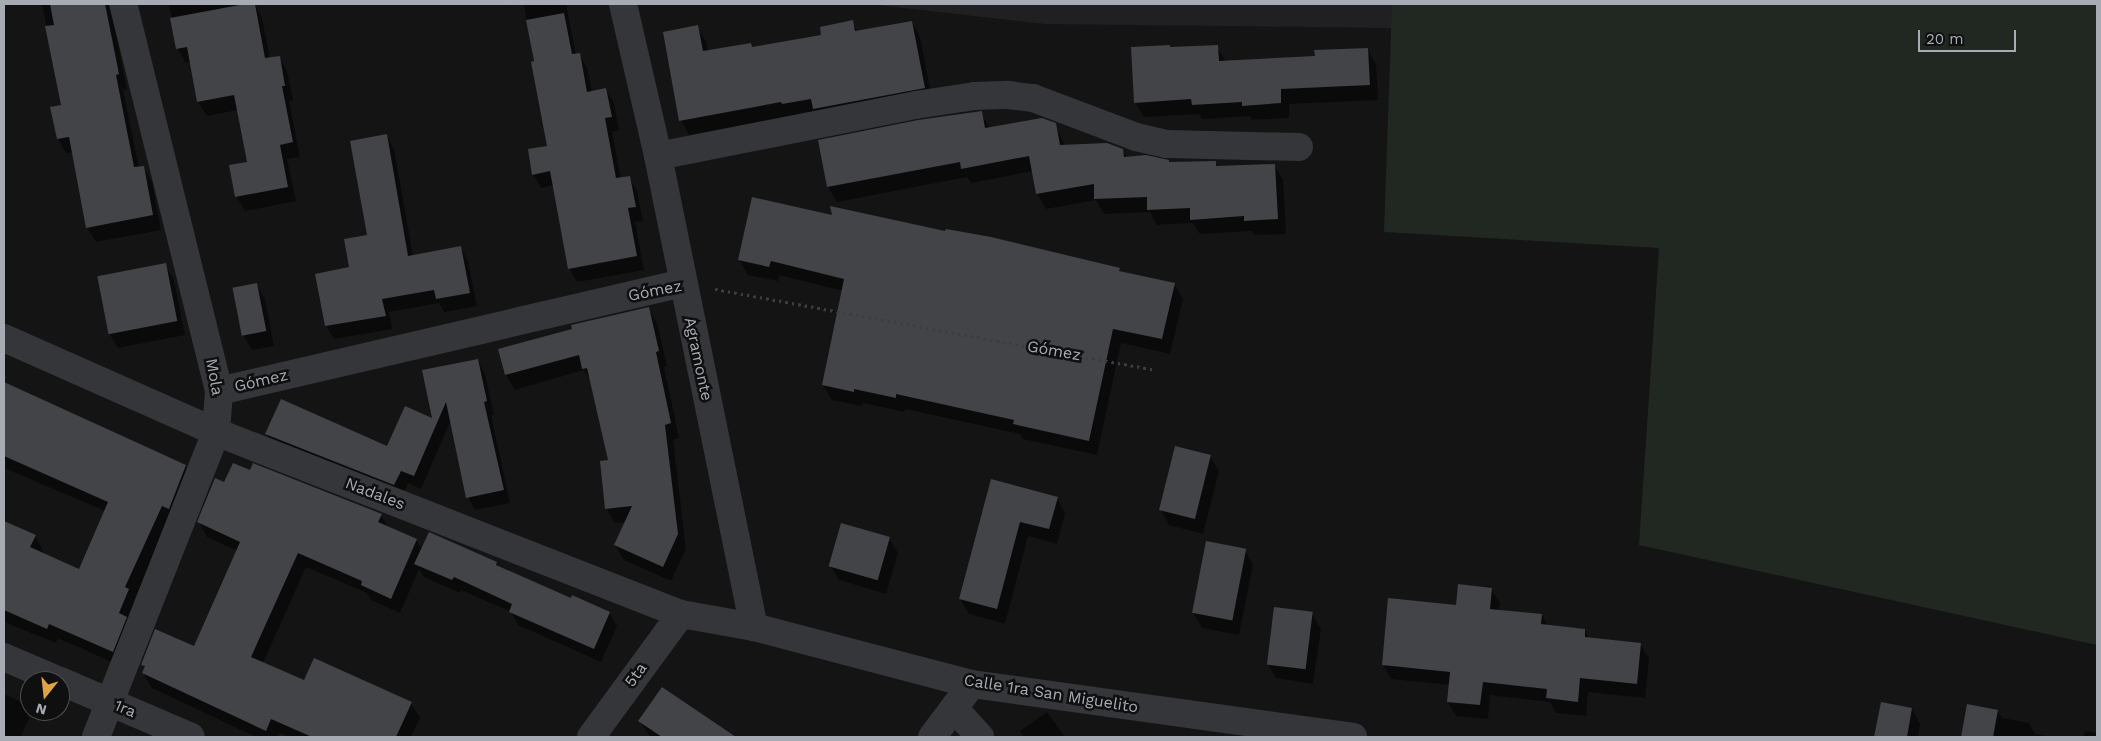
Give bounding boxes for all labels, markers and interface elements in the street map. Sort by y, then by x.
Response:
scale bar [1921,20,2018,52]
text: 20 m [1926,30,1964,48]
street label: Gómez [627,276,683,306]
street label: Agramonte [680,315,716,403]
street label: Gómez [1026,337,1082,365]
street label: Mola [201,357,227,397]
street label: Gómez [232,366,290,396]
street label: Nadales [342,474,408,514]
street label: 5ta [621,659,651,691]
north arrow [20,671,70,721]
street label: Calle 1ra San Miguelito [962,671,1140,717]
street label: 1ra [111,696,139,722]
text: N [34,700,48,719]

